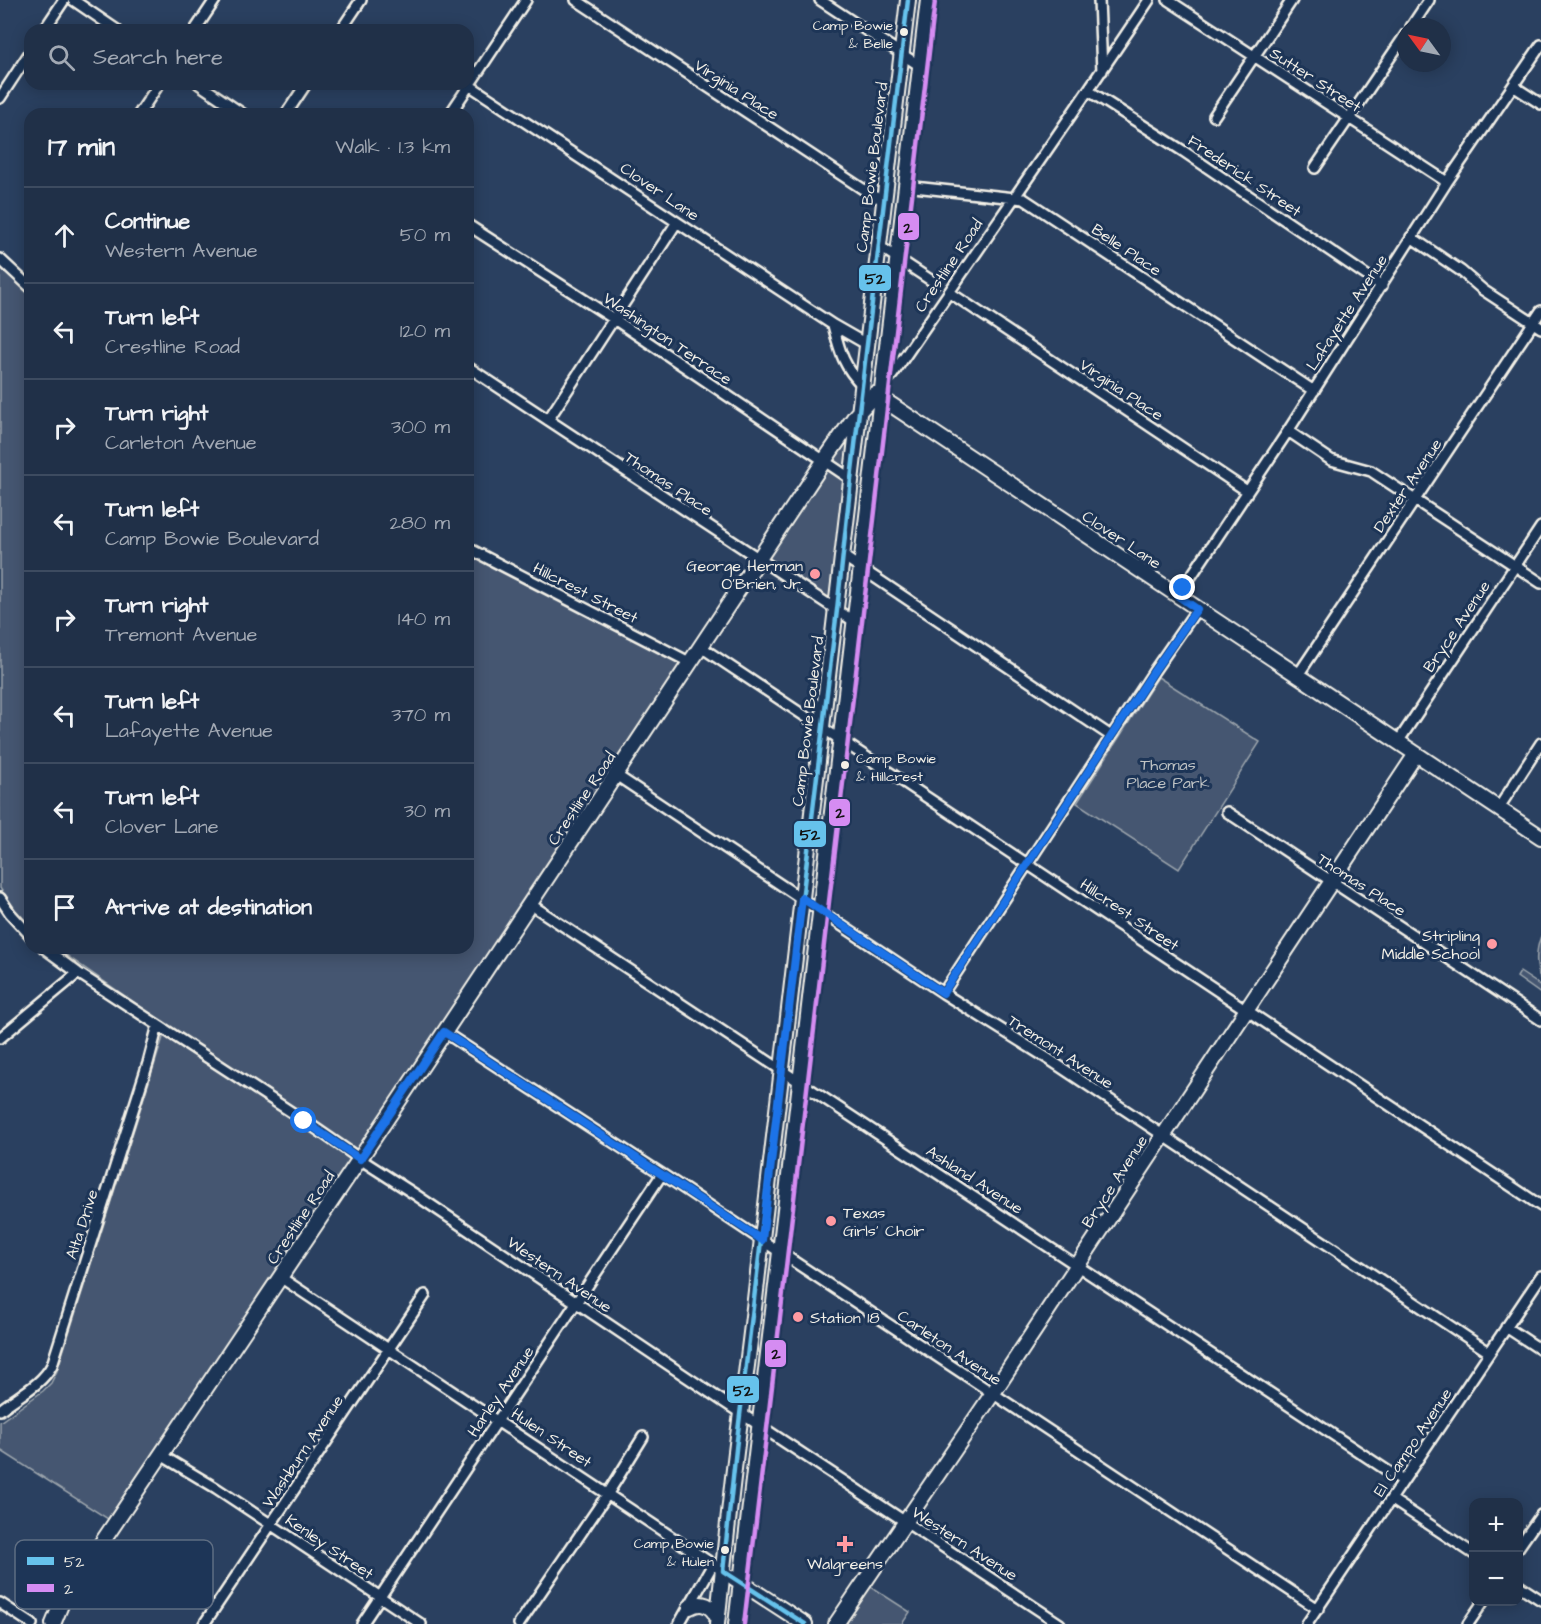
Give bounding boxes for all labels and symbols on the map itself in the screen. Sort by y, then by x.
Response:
place label: Camp Bowie & Belle [813,16,893,54]
north arrow [1397,18,1451,72]
marker: Camp Bowie & Belle [898,26,910,38]
street label: Sutter Street [1266,42,1366,118]
street label: Virginia Place [689,54,783,126]
street label: Camp Bowie Boulevard [851,81,893,253]
street label: Frederick Street [1183,130,1306,222]
street label: Clover Lane [616,157,704,227]
line badge: 2 [897,212,920,241]
street label: Crestline Road [909,215,988,317]
text: 2 [902,217,913,239]
street label: Belle Place [1087,218,1166,281]
street label: Lafayette Avenue [1301,250,1394,375]
line badge: 52 [858,264,892,292]
text: 52 [865,268,886,290]
street label: Washington Terrace [598,288,736,391]
street label: Virginia Place [1075,354,1168,427]
street label: Dexter Avenue [1368,434,1448,537]
street label: Thomas Place [620,446,717,522]
street label: Clover Lane [1078,505,1166,575]
place label: George Herman O'Brien, Jr. [686,555,803,595]
street label: Hillcrest Street [529,557,642,629]
marker: George Herman O'Brien, Jr. [808,567,822,581]
route end [1169,574,1195,600]
street label: Bryce Avenue [1418,576,1497,677]
street label: Camp Bowie Boulevard [787,635,829,807]
street label: Crestline Road [542,748,621,850]
place label: Camp Bowie & Hillcrest [856,749,937,787]
park label: Thomas Place Park [1126,754,1210,794]
marker: Camp Bowie & Hillcrest [839,759,851,771]
line badge: 2 [828,798,851,827]
text: 2 [834,802,845,824]
line badge: 52 [793,820,827,848]
text: 52 [800,824,821,846]
street label: Thomas Place [1313,848,1410,922]
street label: Hillcrest Street [1076,874,1184,956]
place label: Stripling Middle School [1382,925,1480,965]
marker: Stripling Middle School [1485,937,1499,951]
street label: Tremont Avenue [1003,1009,1118,1094]
route start [290,1107,316,1133]
street label: Bryce Avenue [1077,1131,1154,1233]
street label: Ashland Avenue [922,1140,1027,1220]
street label: Crestline Road [261,1167,340,1269]
street label: Alta Drive [60,1186,104,1262]
place label: Texas Girls' Choir [843,1202,925,1242]
marker: Texas Girls' Choir [824,1214,838,1228]
street label: Western Avenue [503,1232,616,1318]
street label: Carleton Avenue [893,1305,1006,1391]
place label: Station 18 [810,1307,880,1329]
marker: Station 18 [791,1310,805,1324]
line badge: 2 [764,1339,787,1368]
street label: Harley Avenue [462,1342,540,1442]
text: 2 [770,1343,781,1365]
line badge: 52 [726,1375,760,1404]
text: 52 [733,1380,754,1402]
street label: El Campo Avenue [1368,1384,1458,1501]
street label: Washburn Avenue [257,1391,349,1512]
street label: Hulen Street [507,1403,596,1473]
street label: Western Avenue [907,1501,1022,1586]
street label: Kenley Street [280,1509,378,1586]
place label: Camp Bowie & Hulen [634,1534,714,1572]
marker: Walgreens [838,1537,852,1551]
legend [15,1540,213,1609]
marker: Camp Bowie & Hulen [719,1544,731,1556]
text: 52 [64,1551,84,1573]
place label: Walgreens [807,1553,883,1576]
text: 2 [64,1578,73,1600]

